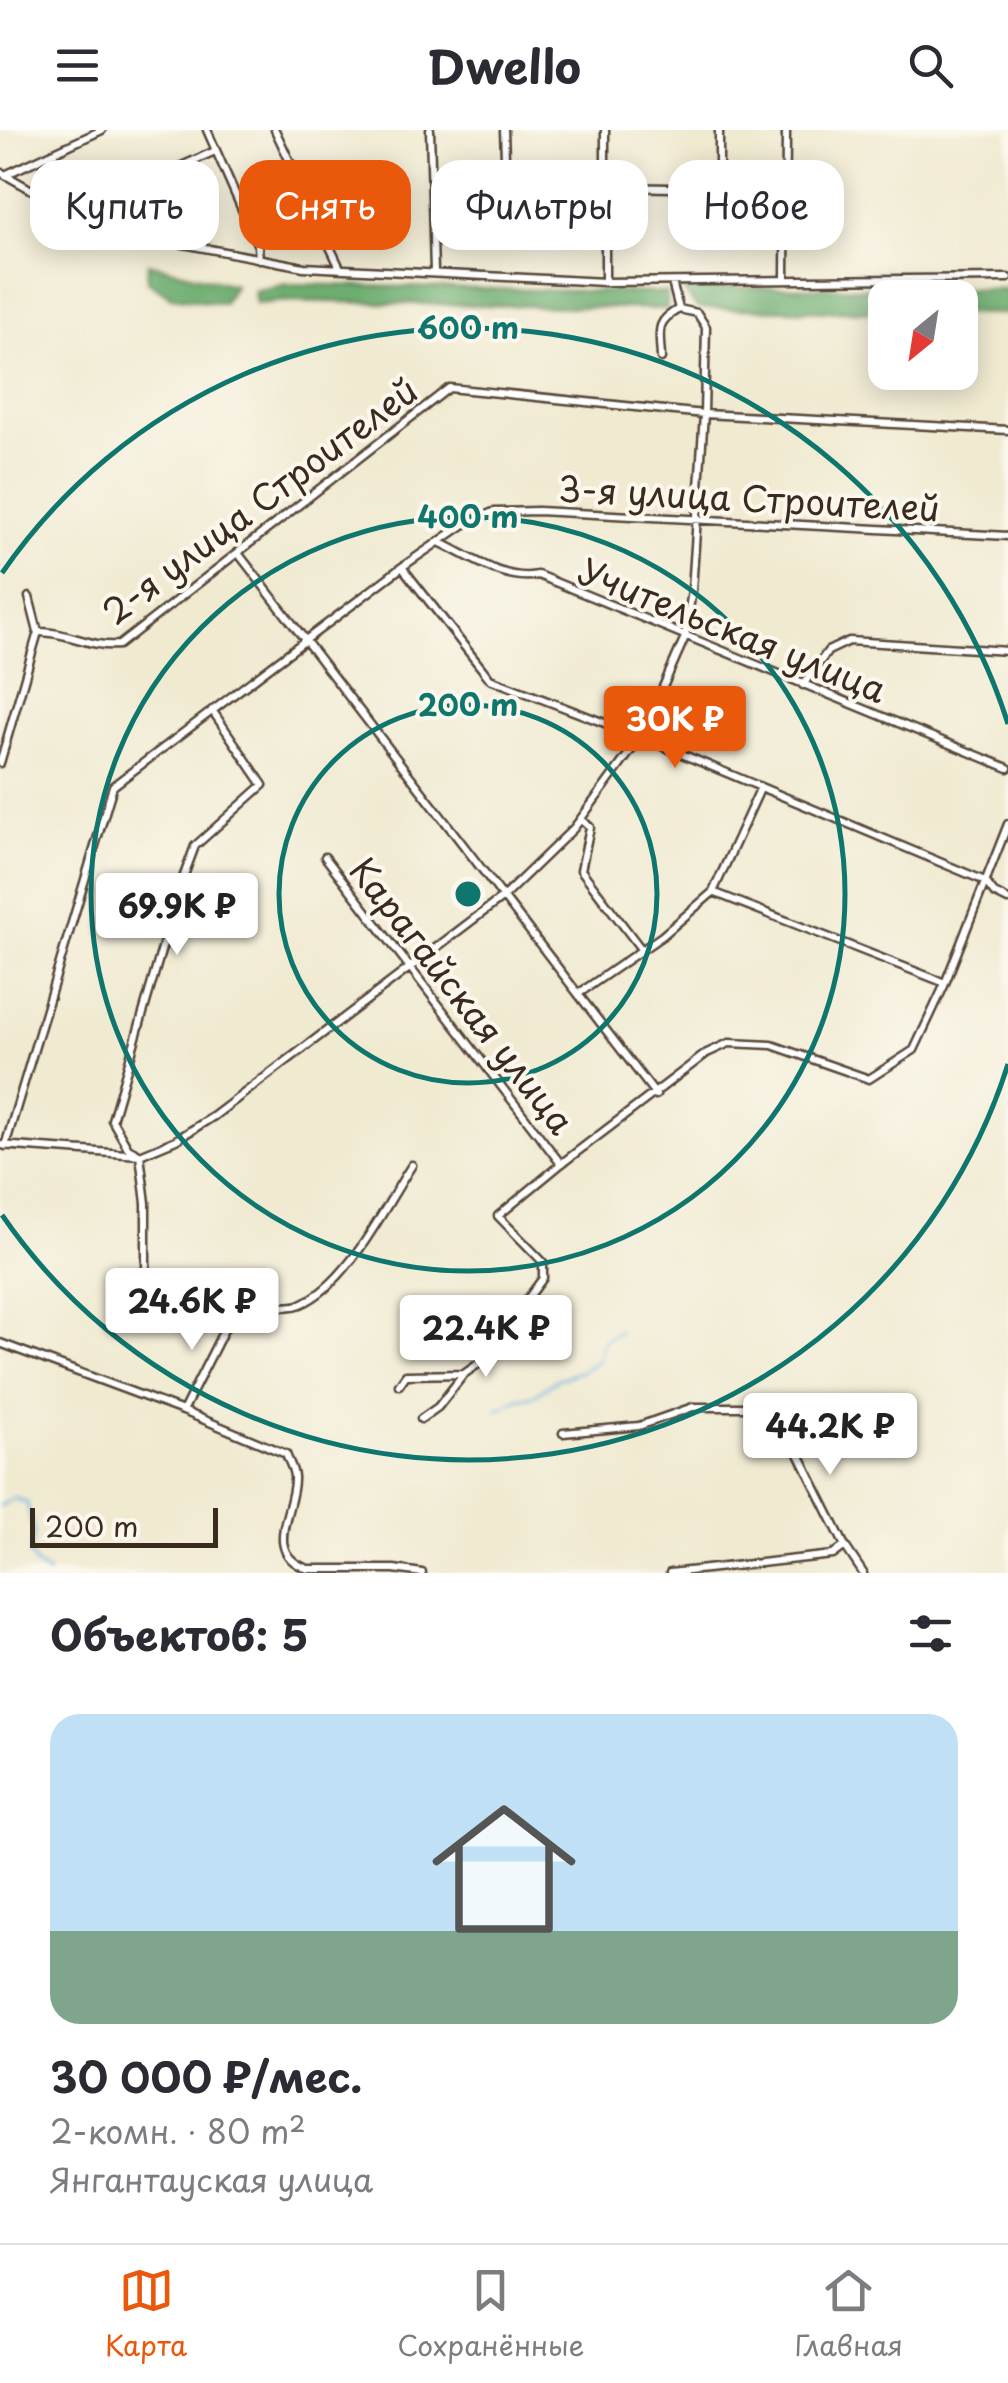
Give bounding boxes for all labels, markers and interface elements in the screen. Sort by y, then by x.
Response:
text: Dwello [427,31,581,99]
icon: menu [50,38,105,93]
icon: search [903,38,958,93]
chip: Купить [30,160,219,250]
chip: Снять [239,160,411,250]
chip: Фильтры [431,160,648,250]
chip: Новое [668,160,844,250]
north arrow [868,280,978,390]
map controls [868,280,978,390]
text: 600 m [417,304,519,349]
street label: 2-я улица Строителей [90,363,428,637]
street label: 3-я улица Строителей [557,461,941,533]
text: 400 m [417,493,519,538]
street label: Учительская улица [571,543,895,715]
text: 200 m [418,681,518,726]
pin: 30K ₽ [605,686,745,771]
text: 30K ₽ [626,694,724,742]
street label: Карагайская улица [338,845,588,1145]
pin: 69.9K ₽ [85,873,269,958]
centre of rings [450,876,486,912]
text: 69.9K ₽ [118,881,236,929]
pin: 24.6K ₽ [100,1268,284,1353]
text: 24.6K ₽ [128,1276,256,1324]
pin: 22.4K ₽ [394,1295,578,1380]
text: 22.4K ₽ [422,1303,550,1351]
pin: 44.2K ₽ [738,1393,922,1478]
text: 44.2K ₽ [765,1401,895,1449]
scale bar [30,1503,218,1548]
text: 200 m [45,1504,138,1547]
text: Объектов: 5 [50,1602,309,1665]
icon: filters [903,1606,958,1661]
icon: home [414,1779,594,1959]
text: 30 000 ₽/мес. [50,2044,362,2107]
text: 2-комн. · 80 m² [50,2107,306,2155]
text: Янгантауская улица [50,2155,373,2203]
tab: Карта [105,2263,187,2366]
tab: Сохранённые [397,2263,584,2366]
tab: Главная [795,2263,903,2366]

